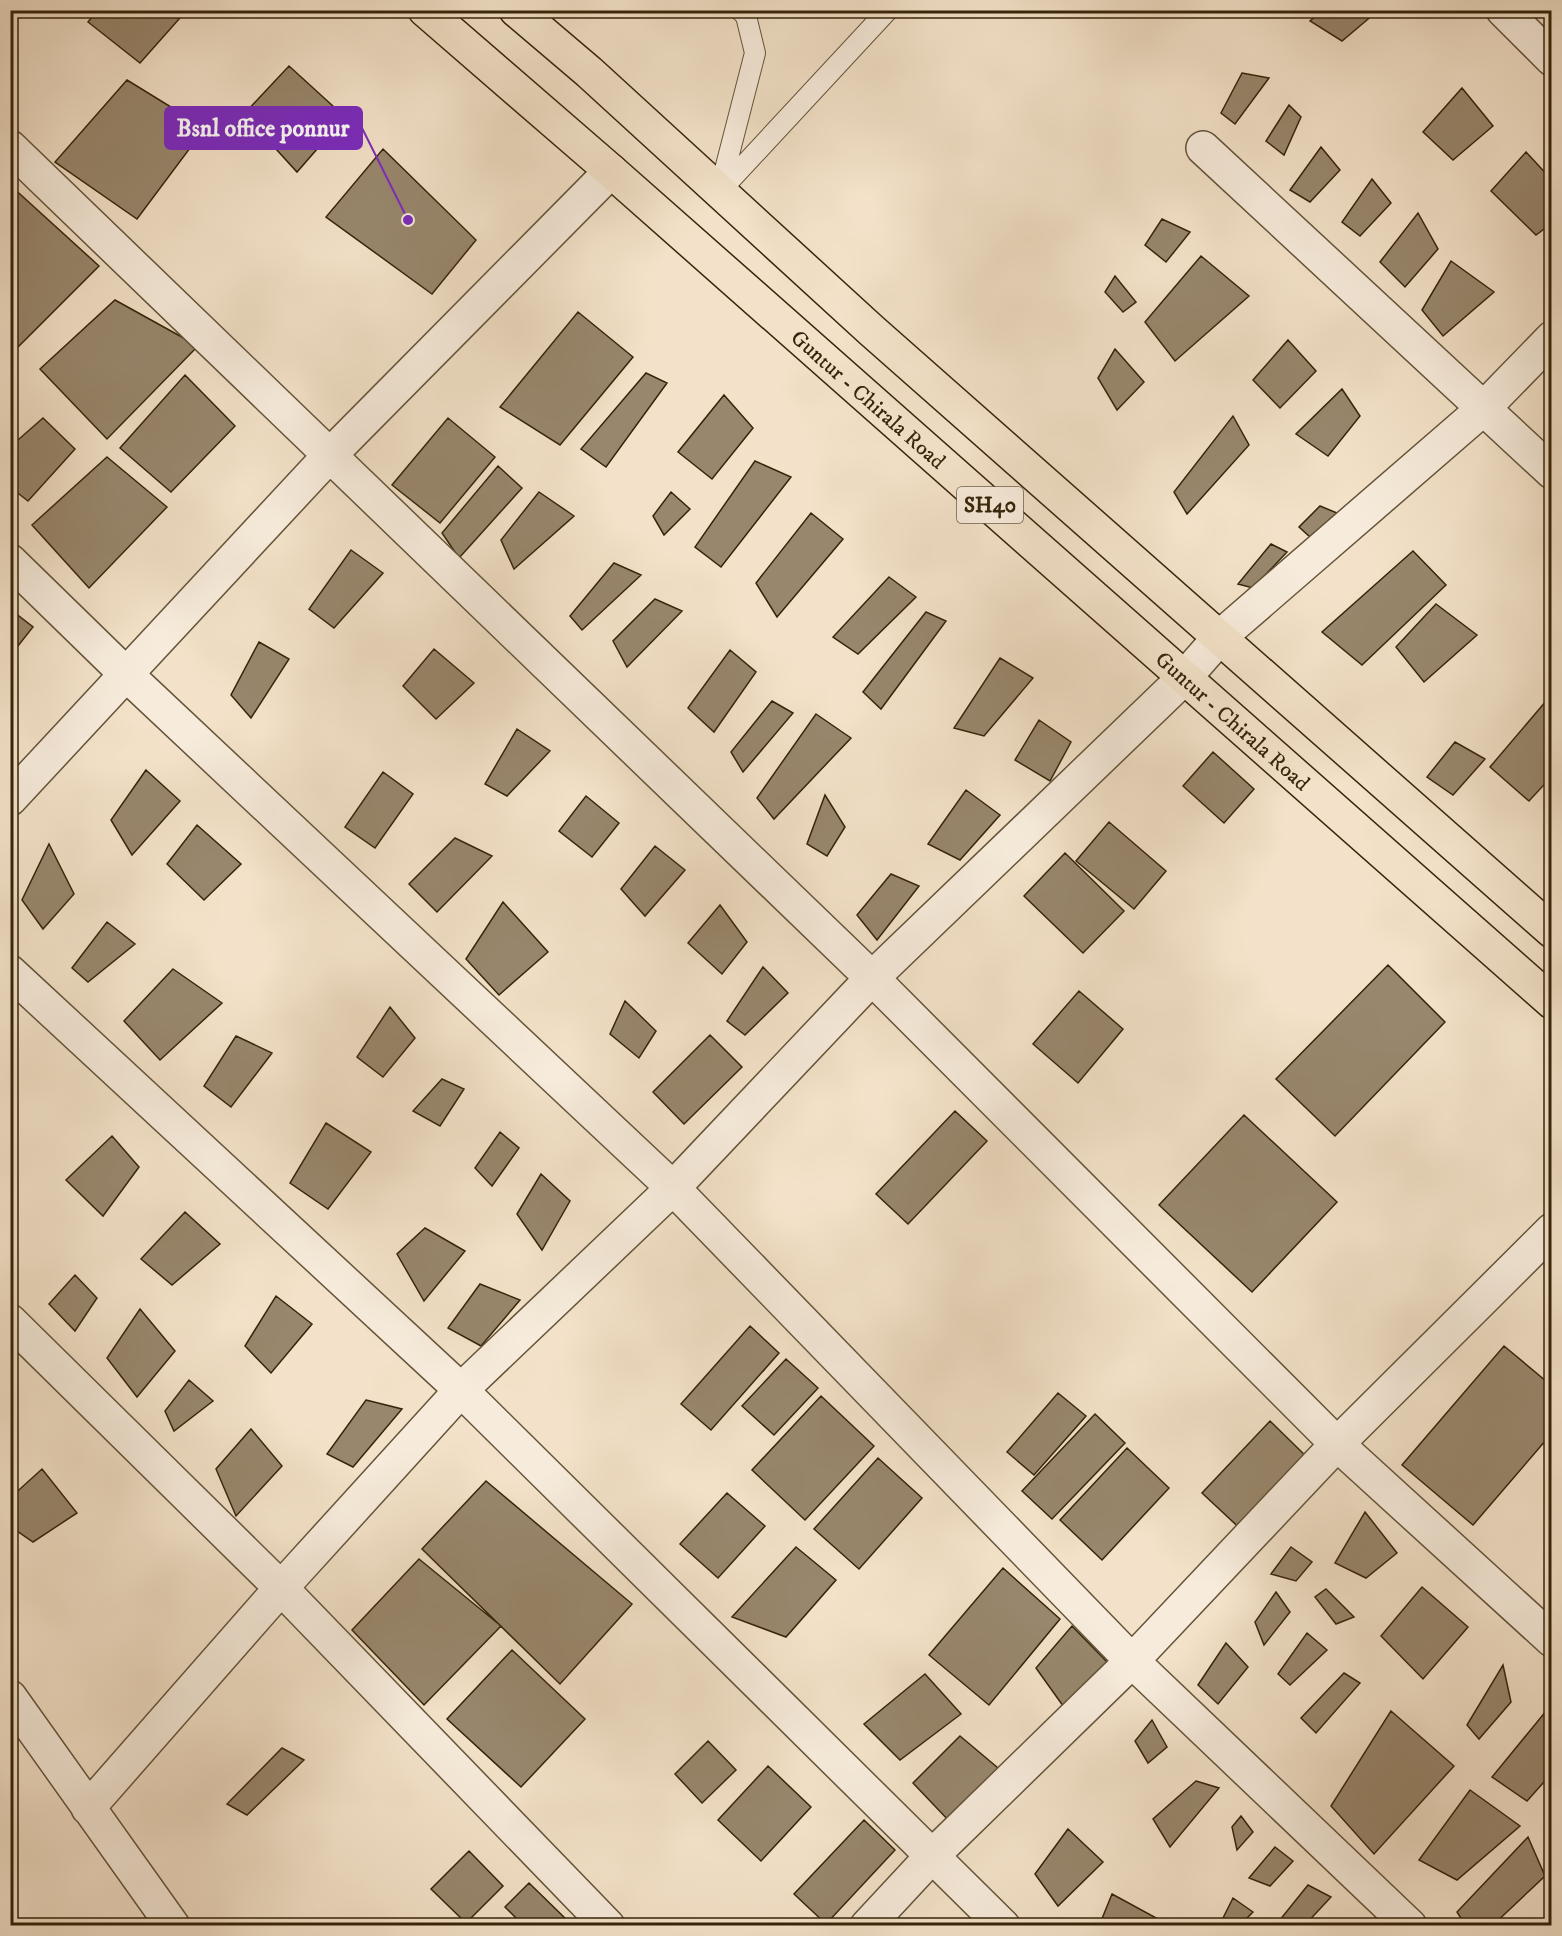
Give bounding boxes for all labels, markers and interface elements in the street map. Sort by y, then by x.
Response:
callout: Bsnl office ponnur [165,107,362,149]
text: Bsnl office ponnur [176,114,351,144]
street label: Guntur - Chirala Road [785,324,951,475]
road number: SH40 [957,487,1023,523]
street label: Guntur - Chirala Road [1149,646,1315,797]

